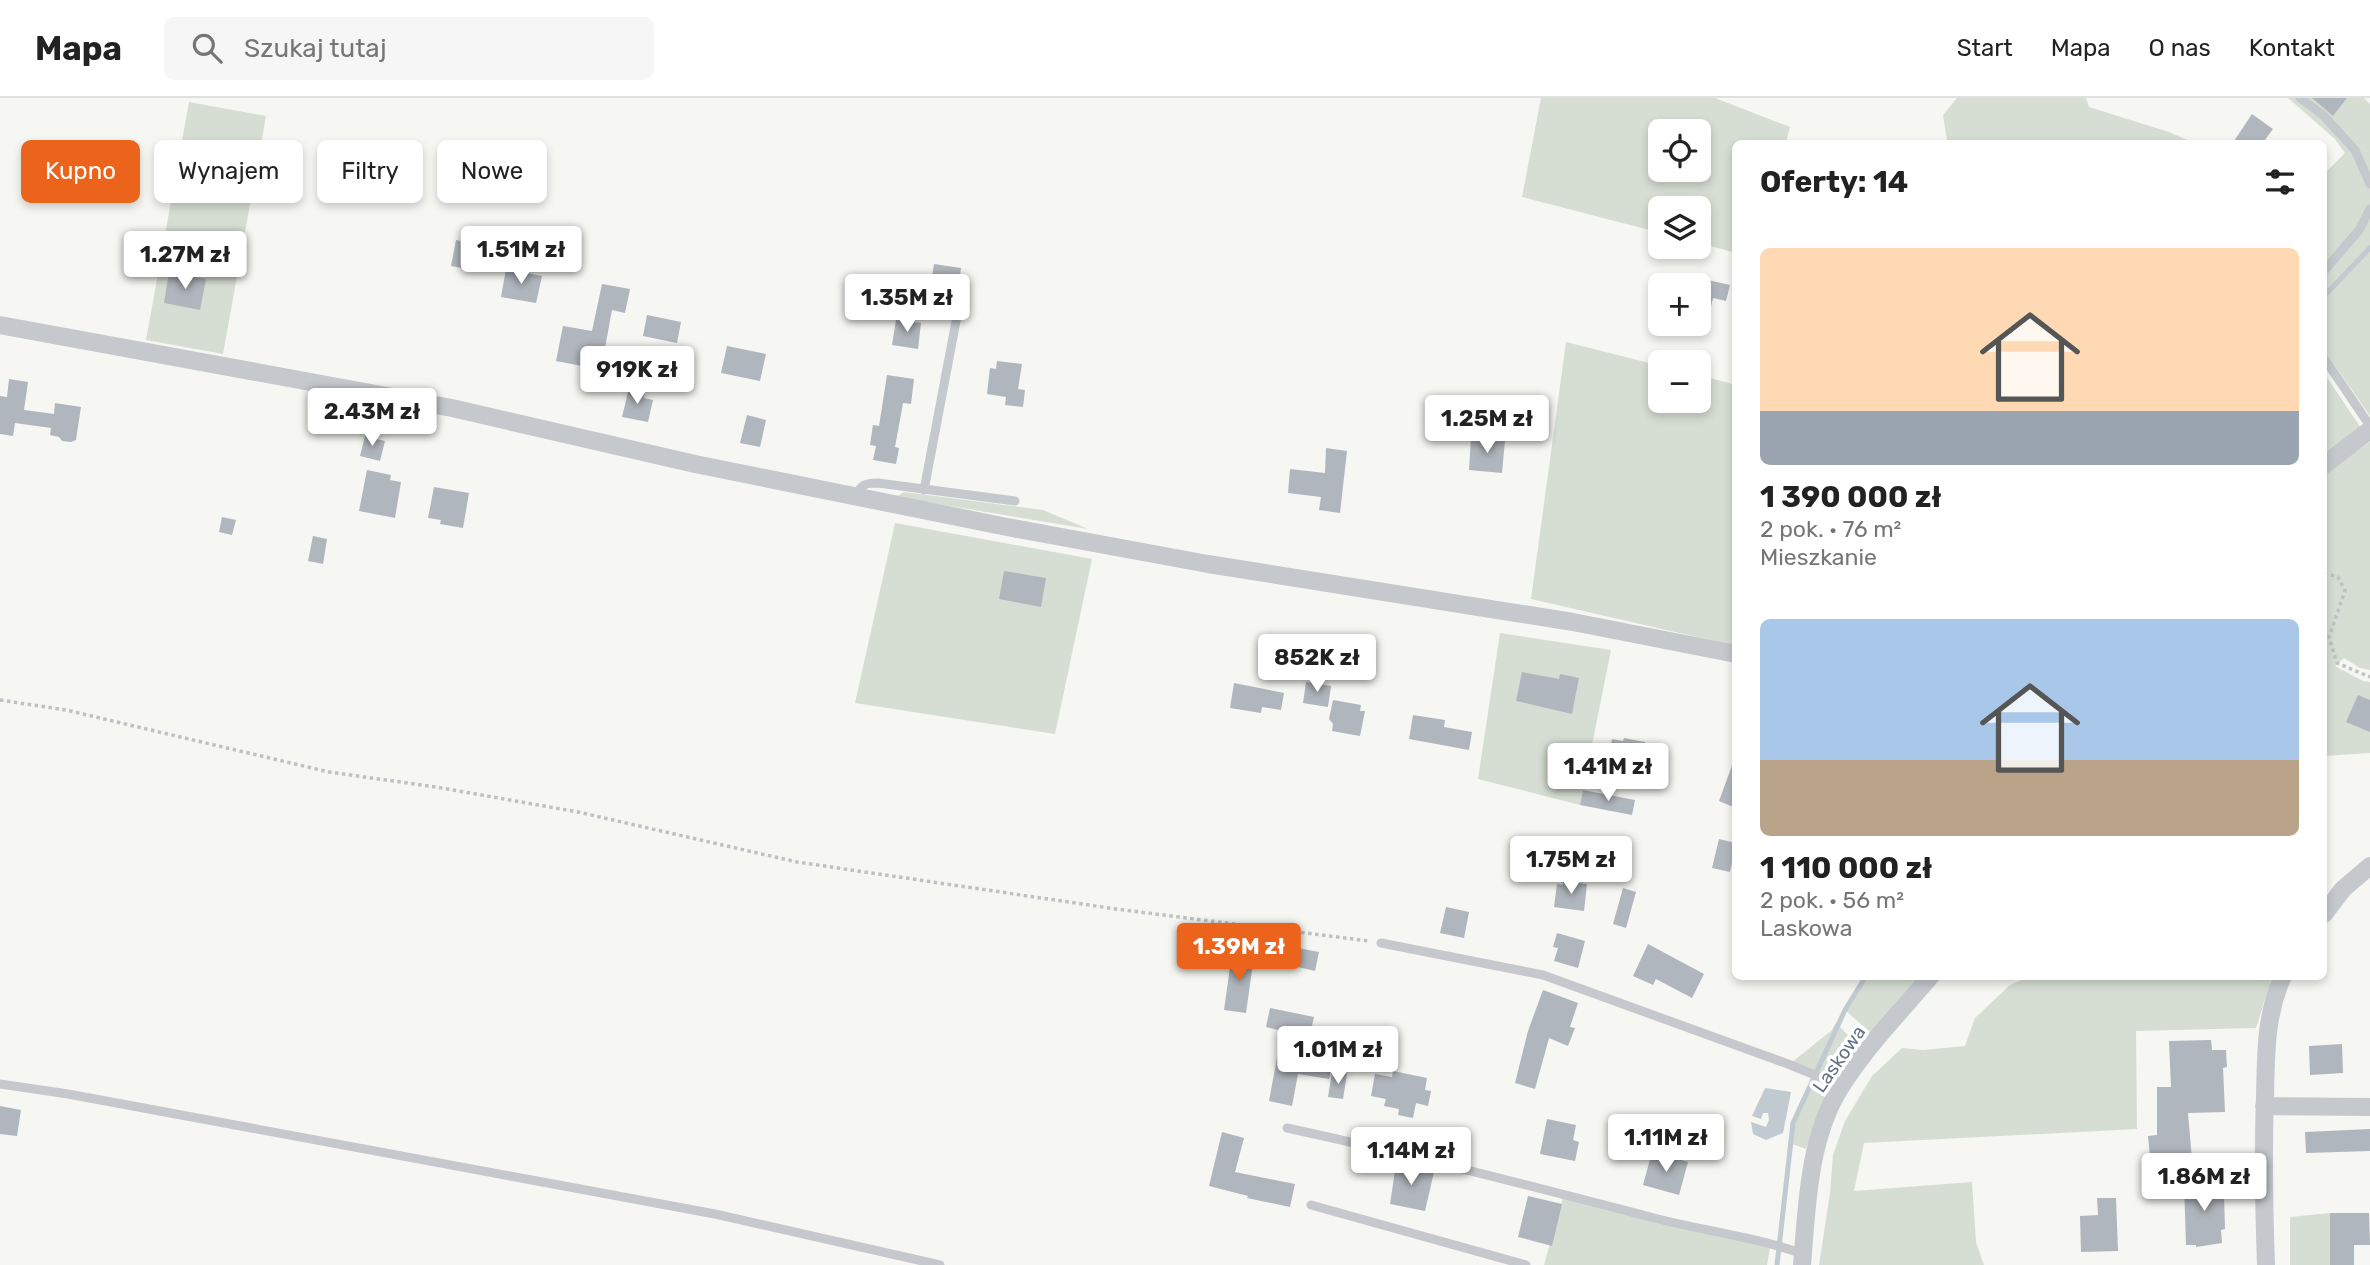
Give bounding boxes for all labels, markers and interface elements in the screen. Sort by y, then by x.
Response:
search box [164,17,654,80]
text: Mapa [35,29,122,68]
icon: search [188,29,226,67]
text: Szukaj tutaj [244,33,387,64]
text: Start [1957,34,2013,62]
text: Mapa [2051,34,2111,62]
text: O nas [2149,34,2211,62]
text: Kontakt [2249,34,2335,62]
map controls [1648,119,1711,413]
button: locate [1648,119,1711,182]
chip: Kupno [21,140,140,203]
chip: Wynajem [154,140,303,203]
chip: Filtry [317,140,423,203]
chip: Nowe [437,140,547,203]
icon: filters [2261,163,2299,201]
text: Oferty: 14 [1760,164,1908,200]
button: layers [1648,196,1711,259]
pin: 1.51M zł [449,226,593,286]
pin: 1.27M zł [113,232,257,291]
text: 1.51M zł [477,235,565,263]
text: 1.27M zł [140,240,230,268]
button: + [1648,273,1711,336]
pin: 1.35M zł [835,274,979,334]
text: 1.35M zł [861,283,953,311]
icon: home [1967,294,2093,420]
pin: 919K zł [572,346,702,406]
button: − [1648,350,1711,413]
text: 919K zł [596,355,678,383]
pin: 2.43M zł [300,388,444,448]
pin: 1.25M zł [1415,396,1559,455]
text: 2.43M zł [324,397,420,425]
text: 1.25M zł [1441,404,1533,432]
text: 1 390 000 zł [1760,479,1942,515]
text: 2 pok. · 76 m² [1760,515,1901,543]
text: Mieszkanie [1760,543,1877,571]
pin: 852K zł [1252,634,1382,694]
text: 852K zł [1274,643,1360,671]
icon: home [1967,665,2093,791]
pin: 1.41M zł [1536,744,1680,803]
text: 1.41M zł [1564,752,1652,780]
pin: 1.75M zł [1499,836,1643,896]
text: 1.75M zł [1526,845,1616,873]
text: 1 110 000 zł [1760,850,1932,886]
text: 2 pok. · 56 m² [1760,886,1904,914]
text: Laskowa [1760,914,1852,942]
pin: 1.39M zł [1167,924,1311,983]
text: 1.39M zł [1193,932,1285,960]
street label: Laskowa [1808,1021,1870,1097]
pin: 1.01M zł [1266,1026,1410,1086]
text: 1.01M zł [1293,1035,1383,1063]
pin: 1.11M zł [1594,1114,1738,1174]
text: 1.11M zł [1624,1123,1708,1151]
pin: 1.14M zł [1339,1128,1483,1187]
text: 1.14M zł [1367,1136,1455,1164]
pin: 1.86M zł [2132,1154,2276,1213]
text: 1.86M zł [2158,1162,2250,1190]

